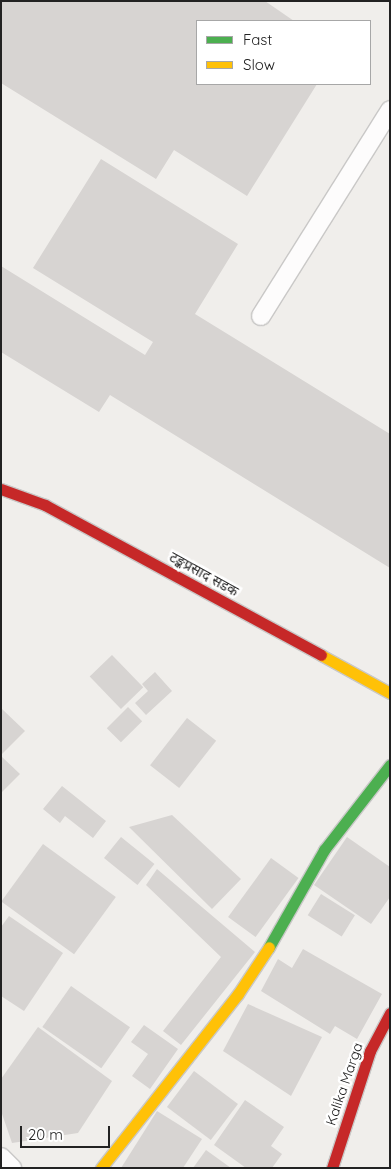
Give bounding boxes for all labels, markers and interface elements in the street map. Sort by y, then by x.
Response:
legend [196,20,371,85]
text: Fast [243,30,272,49]
text: Slow [243,55,275,74]
street label: टङ्कप्रसाद सडक [167,548,241,600]
street label: Kalika Marga [322,1040,366,1128]
scale bar [22,1116,112,1148]
text: 20 m [28,1125,63,1144]

